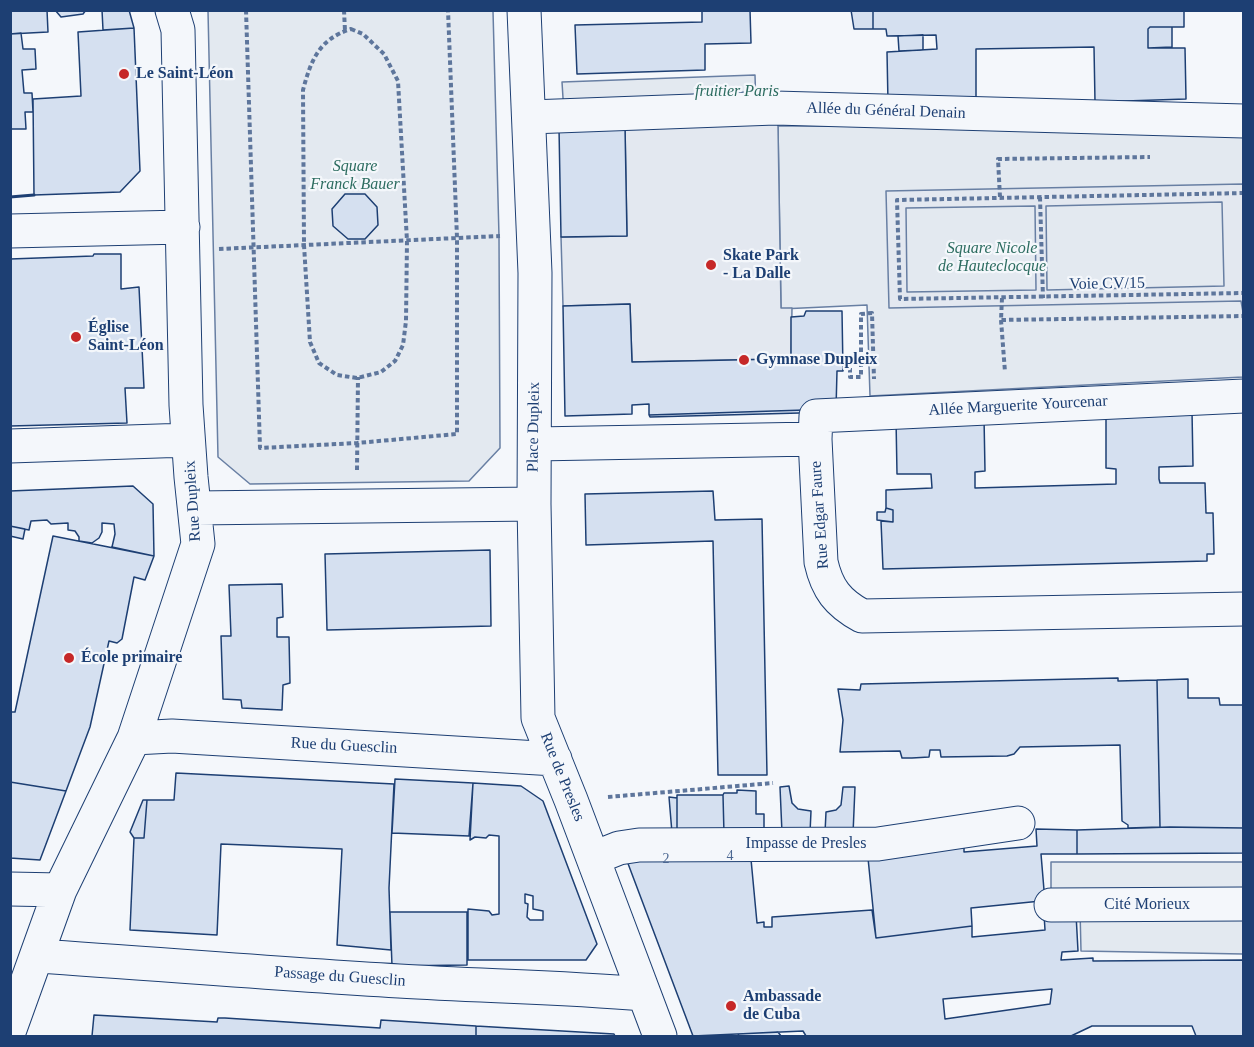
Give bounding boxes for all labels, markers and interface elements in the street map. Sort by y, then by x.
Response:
place label: Le Saint-Léon [136,64,233,84]
marker: Le Saint-Léon [117,67,131,81]
park label: fruitier Paris [695,82,779,102]
street label: Allée du Général Denain [806,99,966,123]
park label: Square Franck Bauer [310,157,400,195]
park label: Square Nicole de Hauteclocque [938,239,1046,277]
place label: Skate Park - La Dalle [723,246,799,284]
marker: Skate Park - La Dalle [704,258,718,272]
street label: Voie CV/15 [1069,274,1145,294]
place label: Église Saint-Léon [88,318,164,356]
marker: Église Saint-Léon [69,330,83,344]
place label: Gymnase Dupleix [756,350,877,370]
marker: Gymnase Dupleix [737,353,751,367]
street label: Place Dupleix [524,382,544,472]
street label: Allée Marguerite Yourcenar [928,392,1108,420]
street label: Rue Dupleix [181,460,205,542]
street label: Rue Edgar Faure [807,460,833,570]
place label: École primaire [81,648,182,668]
marker: École primaire [62,651,76,665]
street label: Rue de Presles [535,730,589,824]
street label: Rue du Guesclin [290,734,398,758]
street label: Impasse de Presles [746,834,866,854]
house number: 4 [726,848,734,864]
house number: 2 [662,851,670,867]
street label: Cité Morieux [1104,895,1190,915]
street label: Passage du Guesclin [274,963,406,991]
place label: Ambassade de Cuba [743,987,821,1025]
marker: Ambassade de Cuba [724,999,738,1013]

